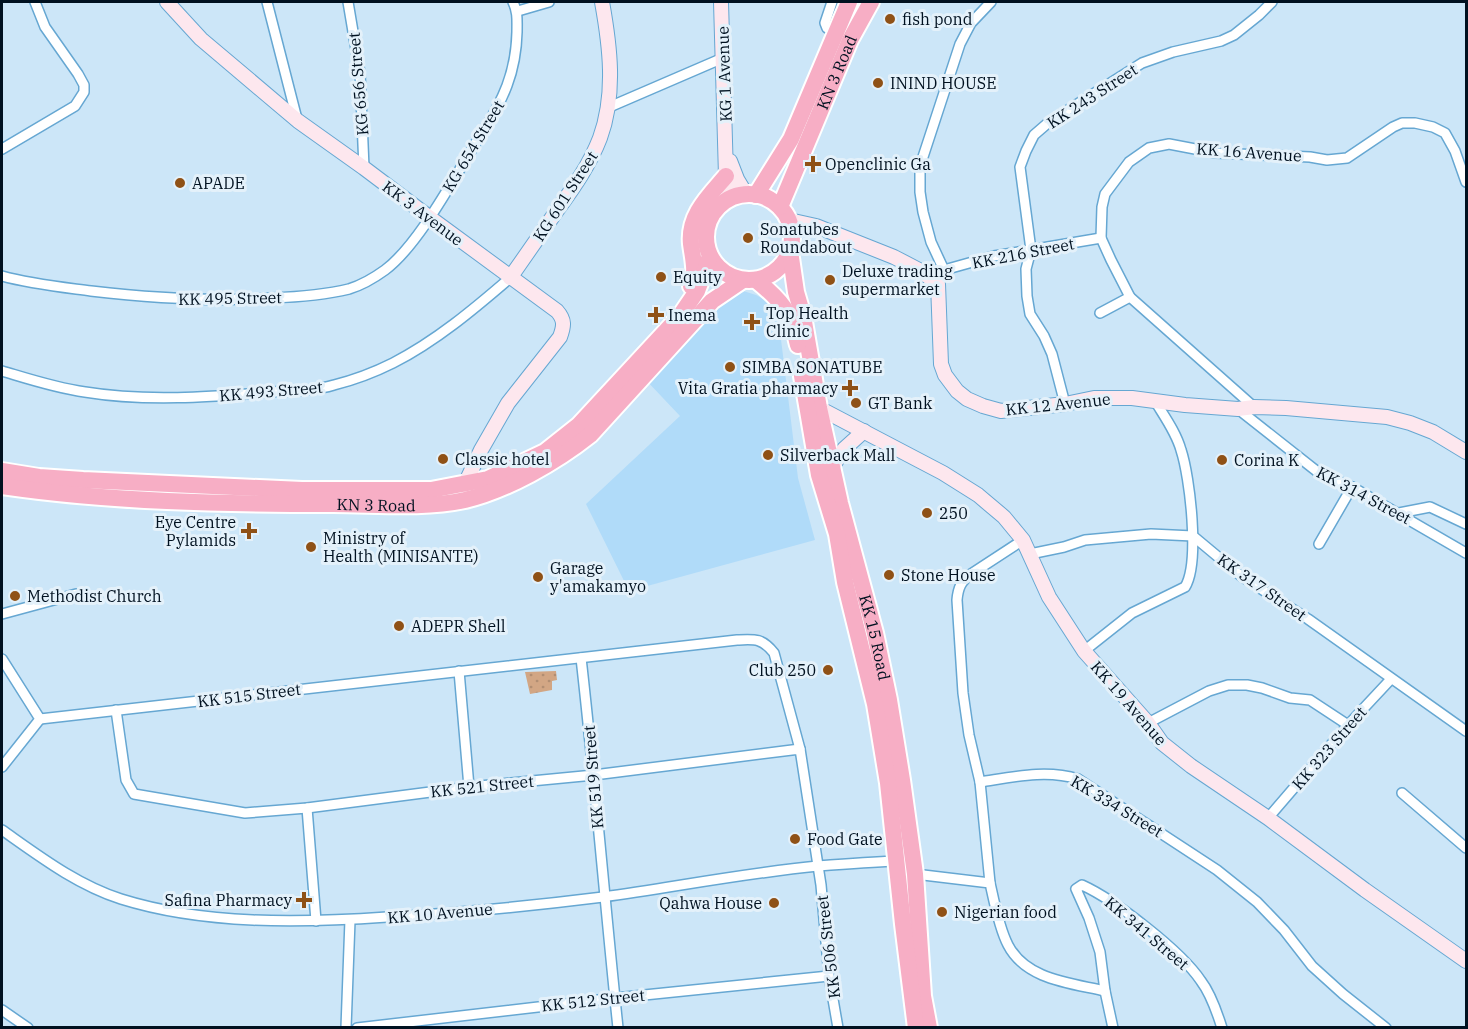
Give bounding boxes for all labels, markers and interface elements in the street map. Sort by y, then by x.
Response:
place label: fish pond [902,9,973,29]
marker: fish pond [883,12,897,26]
street label: KG 1 Avenue [712,26,736,122]
street label: KG 656 Street [343,31,372,136]
street label: KN 3 Road [812,32,861,113]
street label: KK 243 Street [1043,59,1141,133]
place label: ININD HOUSE [890,73,996,93]
marker: ININD HOUSE [871,76,885,90]
street label: KG 654 Street [438,96,508,196]
street label: KK 16 Avenue [1196,138,1302,166]
street label: KG 601 Street [528,147,602,245]
place label: Openclinic Ga [825,154,931,174]
marker: Openclinic Ga [806,157,820,171]
place label: APADE [192,173,245,193]
marker: APADE [173,176,187,190]
street label: KK 3 Avenue [379,176,467,250]
place label: Sonatubes Roundabout [760,219,853,257]
marker: Sonatubes Roundabout [741,231,755,245]
street label: KK 216 Street [970,233,1076,273]
place label: Deluxe trading supermarket [842,261,953,299]
place label: Equity [673,267,722,287]
marker: Equity [654,270,668,284]
marker: Deluxe trading supermarket [823,273,837,287]
street label: KK 495 Street [178,287,282,309]
place label: Top Health Clinic [766,303,849,341]
place label: Inema [668,305,717,325]
marker: Inema [649,308,663,322]
marker: Top Health Clinic [743,313,761,331]
place label: SIMBA SONATUBE [742,357,882,377]
marker: SIMBA SONATUBE [723,360,737,374]
street label: KK 493 Street [218,376,324,405]
place label: Vita Gratia pharmacy [678,378,838,398]
marker: Vita Gratia pharmacy [843,381,857,395]
street label: KK 12 Avenue [1004,389,1112,419]
place label: GT Bank [868,393,933,413]
marker: GT Bank [849,396,863,410]
place label: Silverback Mall [780,445,896,465]
marker: Silverback Mall [761,448,775,462]
place label: Classic hotel [455,449,550,469]
place label: Corina K [1234,450,1299,470]
marker: Classic hotel [436,452,450,466]
marker: Corina K [1215,453,1229,467]
street label: KK 314 Street [1313,462,1415,528]
street label: KN 3 Road [337,494,416,515]
place label: 250 [939,503,968,523]
marker: 250 [920,506,934,520]
place label: Eye Centre Pylamids [155,512,236,550]
marker: Eye Centre Pylamids [240,522,258,540]
place label: Ministry of Health (MINISANTE) [323,528,479,566]
marker: Ministry of Health (MINISANTE) [304,540,318,554]
street label: KK 317 Street [1214,549,1311,625]
place label: Garage y'amakamyo [550,558,646,596]
place label: Stone House [901,565,996,585]
marker: Stone House [882,568,896,582]
marker: Garage y'amakamyo [531,570,545,584]
place label: Methodist Church [27,586,162,606]
marker: Methodist Church [8,589,22,603]
street label: KK 15 Road [855,592,895,682]
place label: ADEPR Shell [411,616,506,636]
marker: ADEPR Shell [392,619,406,633]
street label: KK 19 Avenue [1087,657,1171,749]
place label: Club 250 [749,660,816,680]
marker: Club 250 [821,663,835,677]
street label: KK 515 Street [196,679,302,711]
street label: KK 323 Street [1287,702,1371,794]
street label: KK 519 Street [578,724,607,830]
street label: KK 521 Street [429,771,535,801]
street label: KK 334 Street [1067,771,1167,841]
place label: Food Gate [807,829,883,849]
marker: Food Gate [788,832,802,846]
place label: Safina Pharmacy [165,890,292,910]
street label: KK 341 Street [1101,892,1193,974]
marker: Safina Pharmacy [297,893,311,907]
place label: Qahwa House [659,893,762,913]
street label: KK 506 Street [812,894,844,1000]
marker: Qahwa House [767,896,781,910]
street label: KK 10 Avenue [387,898,493,928]
place label: Nigerian food [954,902,1057,922]
marker: Nigerian food [935,905,949,919]
street label: KK 512 Street [540,985,646,1015]

